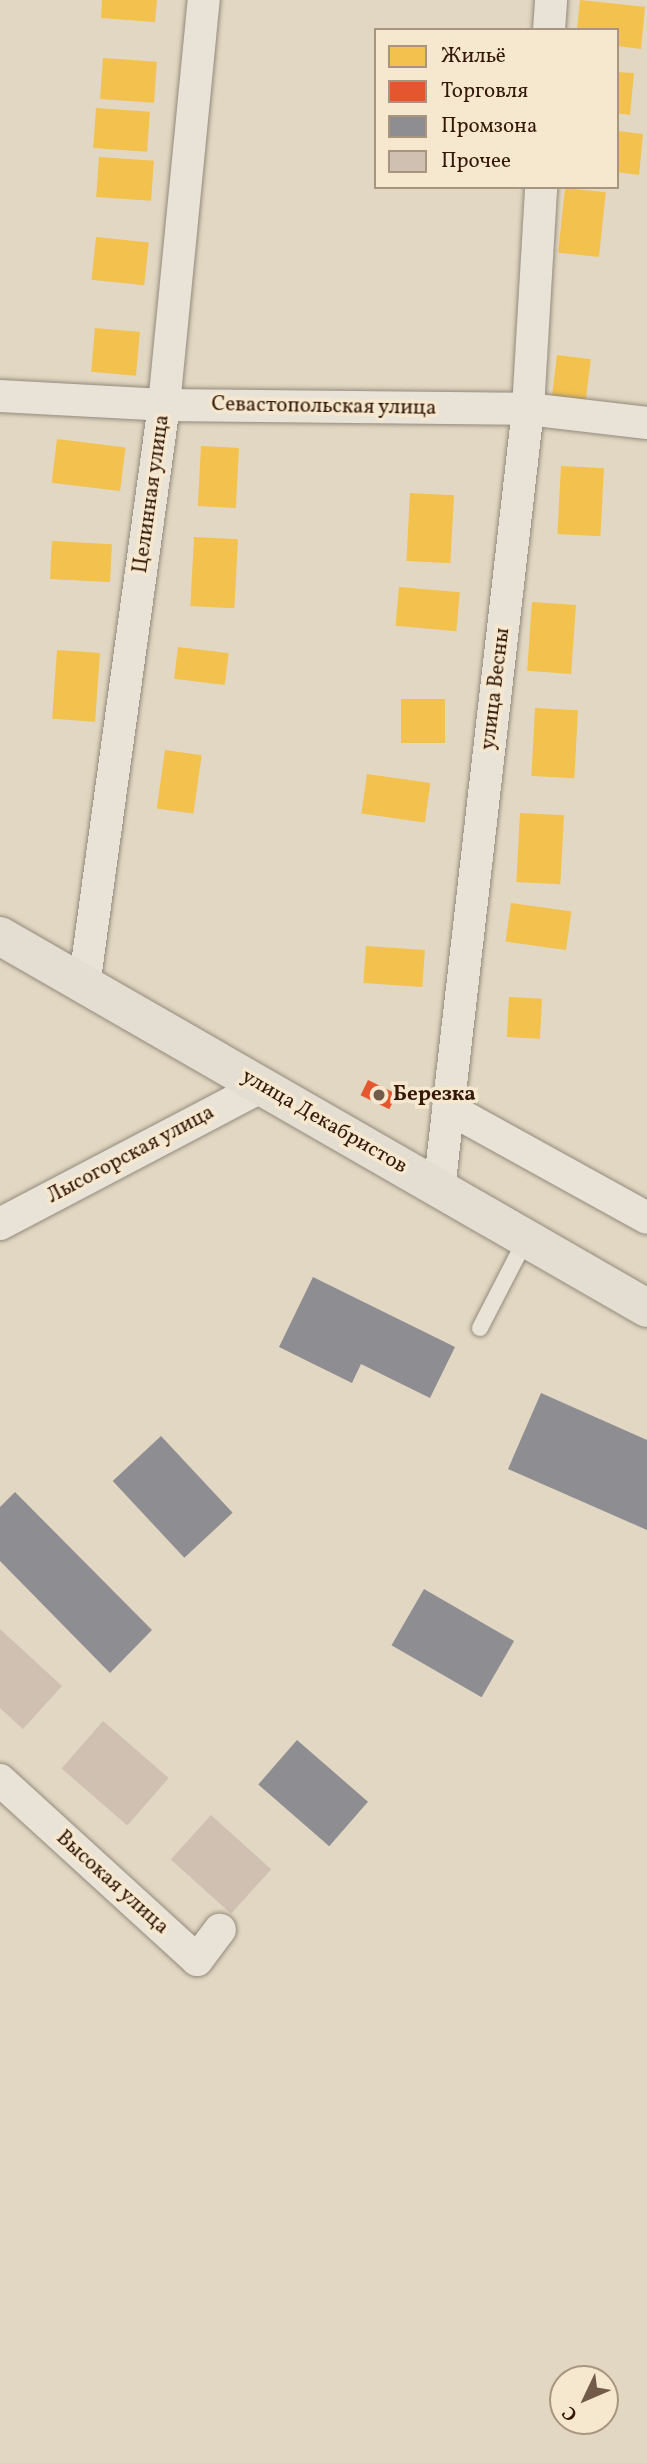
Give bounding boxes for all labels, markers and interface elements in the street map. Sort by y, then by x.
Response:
legend [374,28,619,189]
text: Жильё [441,42,506,71]
text: Торговля [441,77,528,106]
text: Промзона [441,112,537,141]
text: Прочее [441,147,511,176]
street label: Севастопольская улица [211,392,437,422]
street label: Целинная улица [128,413,176,575]
street label: улица Весны [476,627,516,751]
street label: улица Декабристов [237,1064,411,1180]
place label: Березка [393,1082,476,1108]
marker: Березка [371,1087,387,1103]
street label: Лысогорская улица [43,1100,219,1210]
street label: Высокая улица [50,1826,174,1940]
north arrow [549,2365,619,2435]
text: С [557,2400,584,2427]

